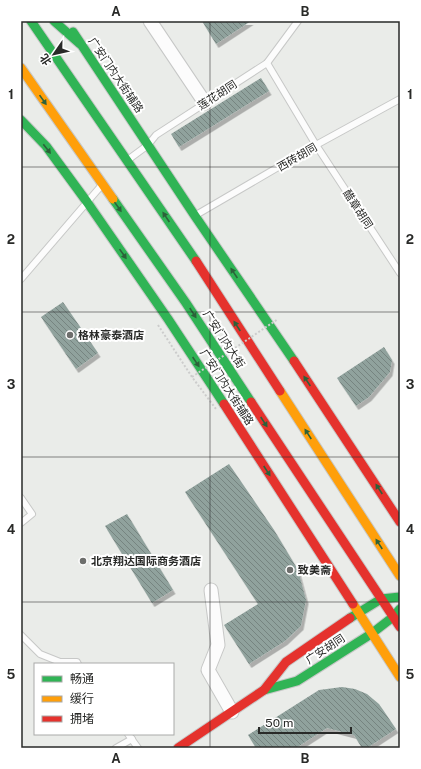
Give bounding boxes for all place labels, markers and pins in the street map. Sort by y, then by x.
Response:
place label: 格林豪泰酒店 [78,329,144,341]
marker: 格林豪泰酒店 [65,330,75,340]
place label: 北京翔达国际商务酒店 [91,555,201,567]
marker: 北京翔达国际商务酒店 [78,556,88,566]
place label: 致美斋 [298,564,331,576]
marker: 致美斋 [285,565,295,575]

